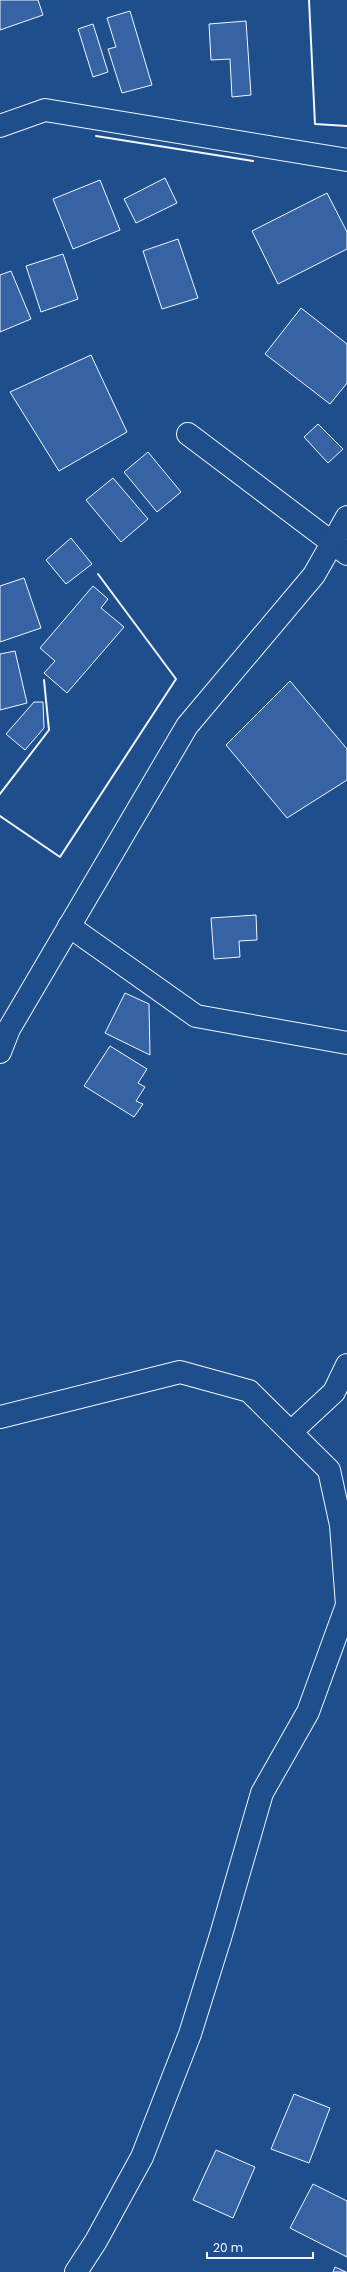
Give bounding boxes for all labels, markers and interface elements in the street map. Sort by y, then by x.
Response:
scale bar [207,2234,313,2260]
text: 20 m [213,2239,243,2256]

